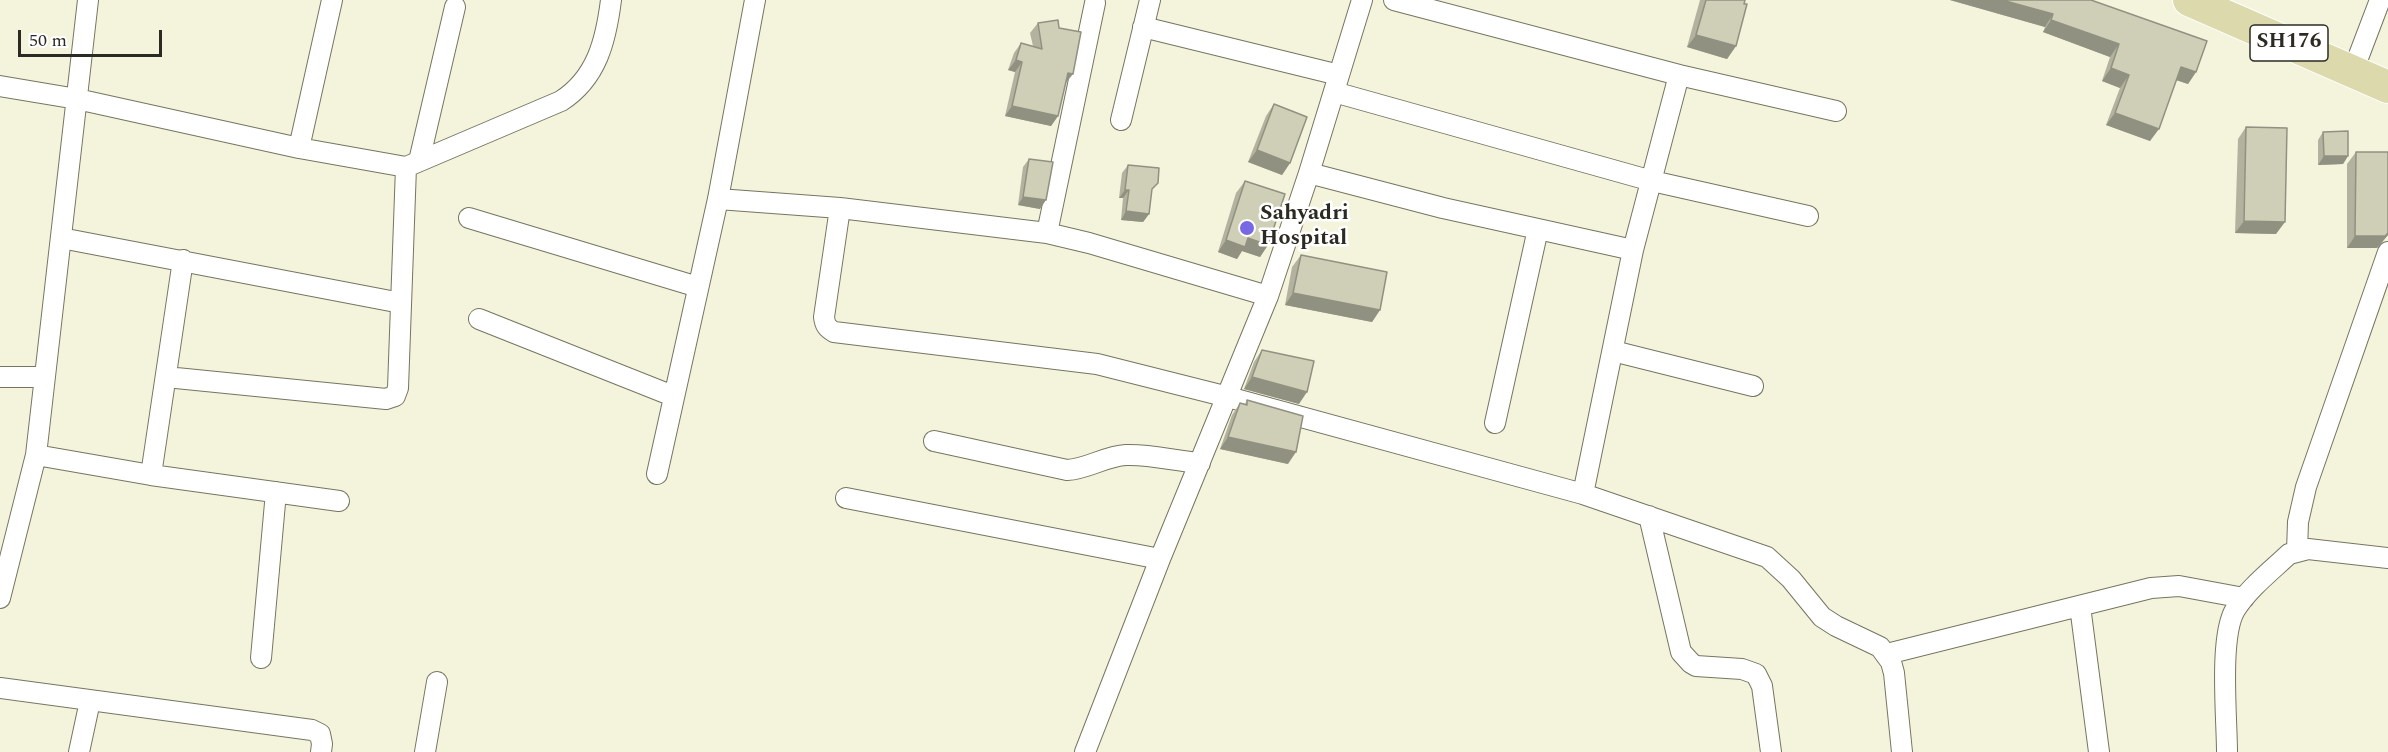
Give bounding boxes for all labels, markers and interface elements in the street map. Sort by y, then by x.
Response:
scale bar [21,18,165,56]
road number: SH176 [2250,25,2328,61]
text: 50 m [29,27,67,54]
place label: Sahyadri Hospital [1260,202,1349,254]
marker: Sahyadri Hospital [1238,219,1256,237]

